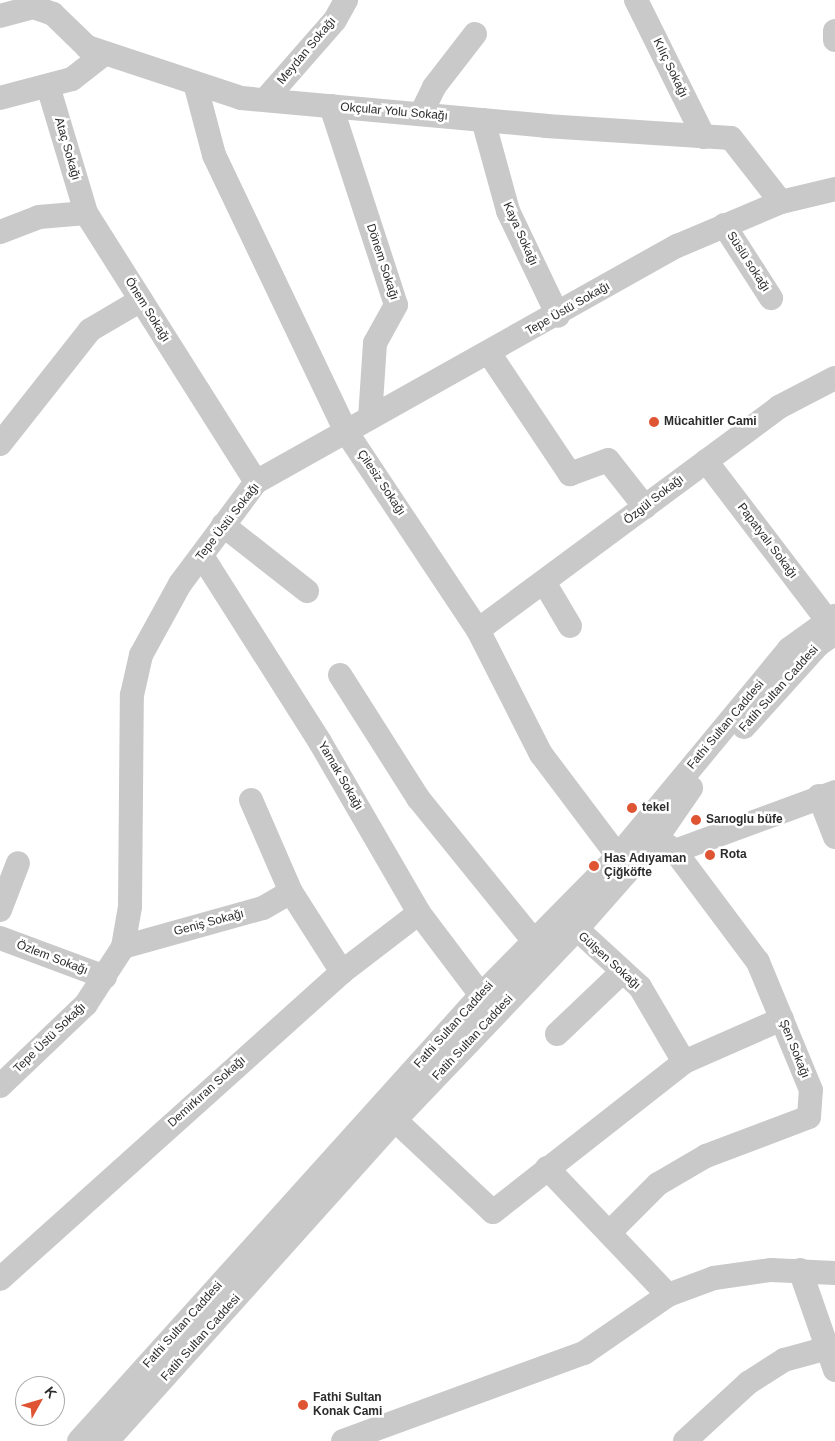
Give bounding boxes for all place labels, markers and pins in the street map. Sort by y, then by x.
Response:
place label: Mücahitler Cami [664,415,757,429]
marker: Mücahitler Cami [648,416,660,428]
place label: tekel [642,801,669,815]
marker: tekel [626,802,638,814]
place label: Sarıoglu büfe [706,813,783,827]
marker: Sarıoglu büfe [690,814,702,826]
place label: Rota [720,848,747,862]
marker: Rota [704,849,716,861]
place label: Has Adıyaman Çiğköfte [604,852,687,880]
marker: Has Adıyaman Çiğköfte [588,860,600,872]
place label: Fathi Sultan Konak Cami [313,1391,382,1419]
marker: Fathi Sultan Konak Cami [297,1399,309,1411]

